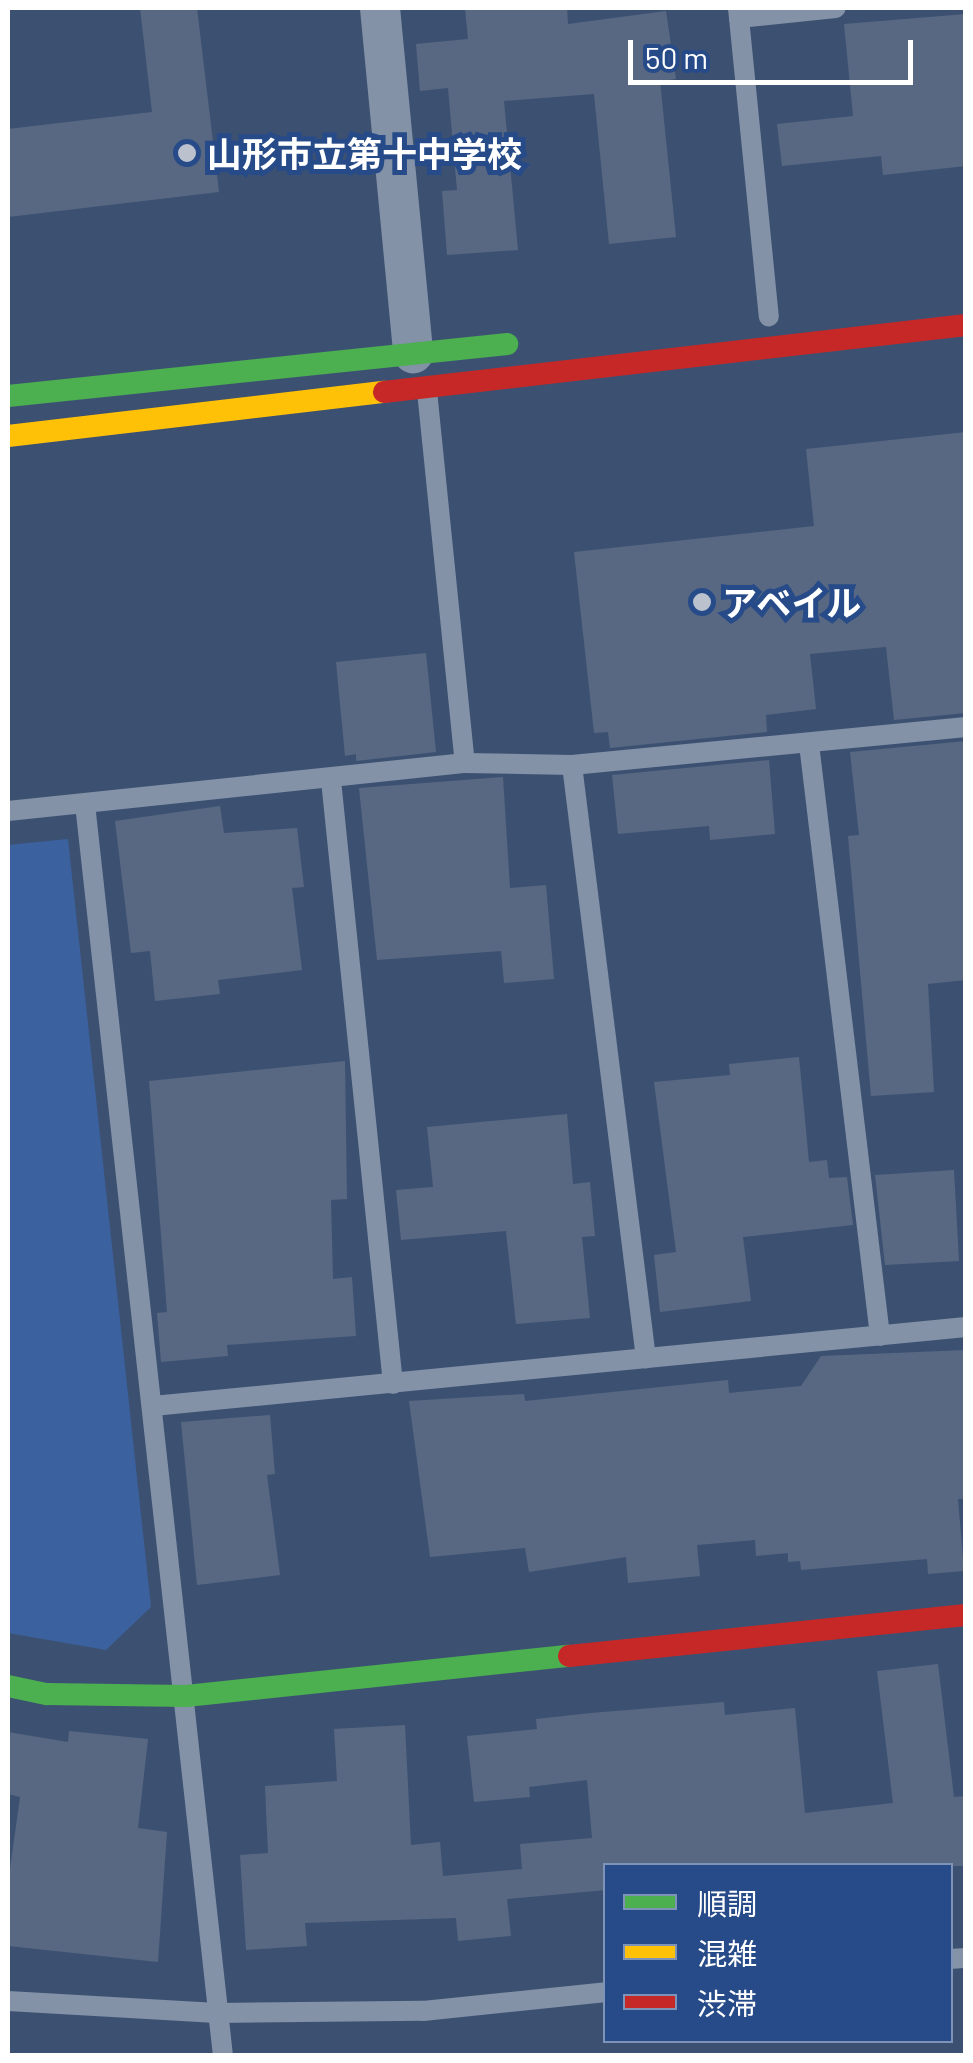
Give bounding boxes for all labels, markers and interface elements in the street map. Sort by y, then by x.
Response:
scale bar [633,20,918,82]
text: 50 m [645,39,708,75]
place label: 山形市立第十中学校 [207,132,522,174]
marker: 山形市立第十中学校 [176,142,198,164]
place label: アベイル [722,581,862,623]
marker: アベイル [691,591,713,613]
legend [603,1863,953,2043]
text: 順調 [697,1885,757,1921]
text: 混雑 [697,1935,757,1971]
text: 渋滞 [697,1985,757,2021]

